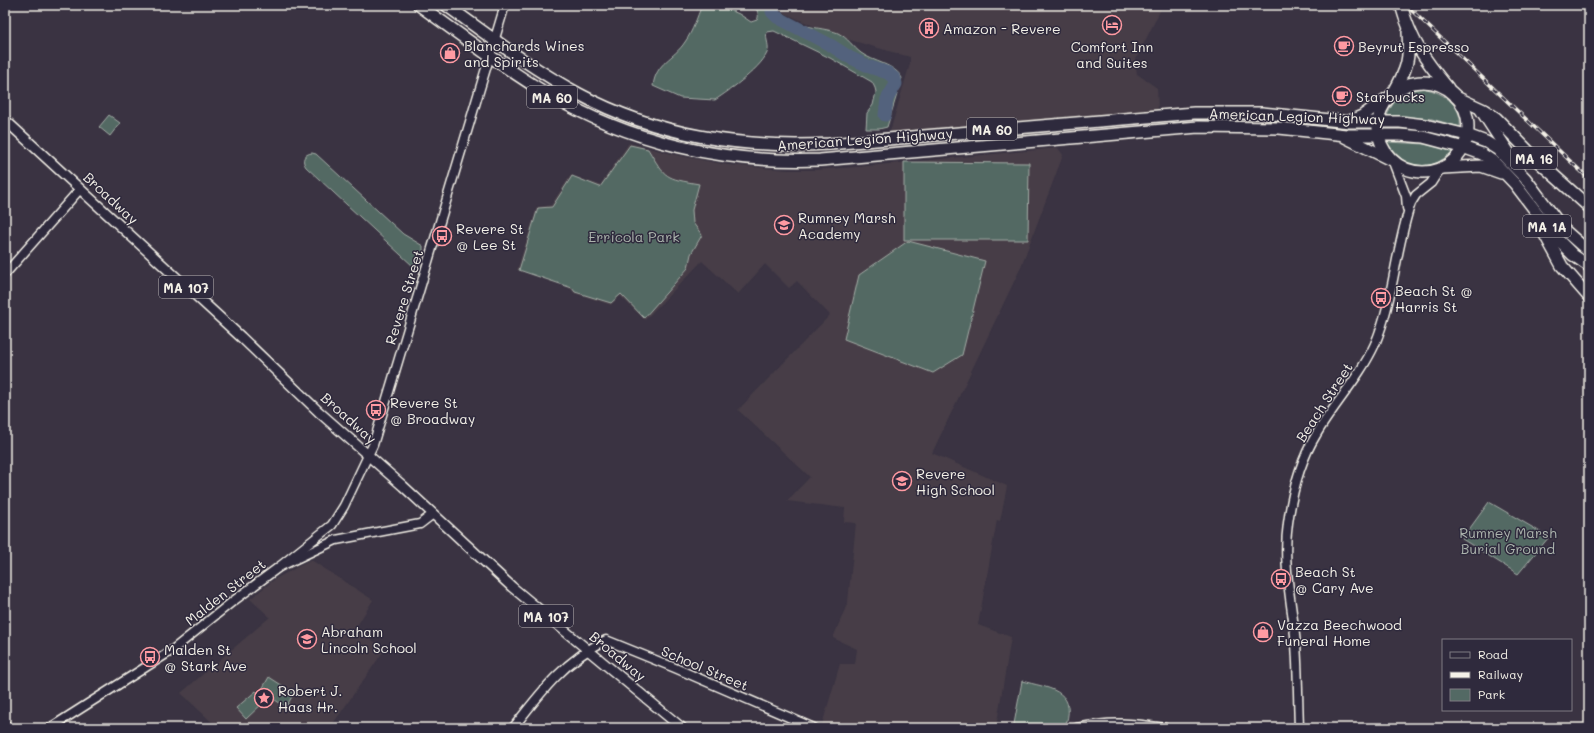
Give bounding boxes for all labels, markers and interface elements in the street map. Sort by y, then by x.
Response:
hotel icon: Comfort Inn and Suites [1101,14,1123,36]
building icon: Amazon - Revere [918,17,940,39]
place label: Amazon - Revere [943,19,1061,38]
cafe icon: Beyrut Espresso [1333,35,1355,57]
place label: Blanchards Wines and Spirits [464,36,585,71]
place label: Comfort Inn and Suites [1071,37,1153,72]
place label: Beyrut Espresso [1358,37,1469,56]
shop icon: Blanchards Wines and Spirits [439,42,461,64]
cafe icon: Starbucks [1331,85,1353,107]
road number: MA 60 [527,86,577,108]
place label: Starbucks [1356,87,1425,106]
street label: American Legion Highway [1209,103,1385,129]
road number: MA 60 [967,118,1017,140]
street label: American Legion Highway [776,123,954,155]
road number: MA 16 [1511,147,1557,169]
street label: Broadway [79,168,143,228]
place label: Rumney Marsh Academy [798,208,896,243]
school or university icon: Rumney Marsh Academy [773,214,795,236]
road number: MA 1A [1523,215,1571,237]
place label: Revere St @ Lee St [456,219,524,254]
bus stop icon: Revere St @ Lee St [431,225,453,247]
park label: Erricola Park [588,227,680,246]
street label: Revere Street [381,247,427,347]
road number: MA 107 [159,276,213,298]
place label: Beach St @ Harris St [1395,281,1473,316]
bus stop icon: Beach St @ Harris St [1370,287,1392,309]
street label: Beach Street [1291,359,1357,445]
street label: Broadway [317,388,381,448]
place label: Revere St @ Broadway [390,393,475,428]
bus stop icon: Revere St @ Broadway [365,399,387,421]
place label: Revere High School [916,464,995,499]
school or university icon: Revere High School [891,470,913,492]
park label: Rumney Marsh Burial Ground [1459,523,1557,558]
street label: Malden Street [181,554,269,630]
place label: Beach St @ Cary Ave [1295,562,1374,597]
bus stop icon: Beach St @ Cary Ave [1270,568,1292,590]
road number: MA 107 [519,605,573,627]
place label: Vazza Beechwood Funeral Home [1277,615,1402,650]
shop icon: Vazza Beechwood Funeral Home [1252,621,1274,643]
place label: Abraham Lincoln School [321,622,417,657]
street label: Broadway [586,627,650,685]
school or university icon: Abraham Lincoln School [296,628,318,650]
legend [1442,639,1572,711]
place label: Malden St @ Stark Ave [164,640,247,675]
street label: School Street [658,641,752,695]
bus stop icon: Malden St @ Stark Ave [139,646,161,668]
text: Road [1478,646,1508,662]
text: Railway [1478,666,1523,682]
place label: Robert J. Haas Hr. [278,681,342,716]
text: Park [1478,686,1505,702]
place icon: Robert J. Haas Hr. [253,687,275,709]

